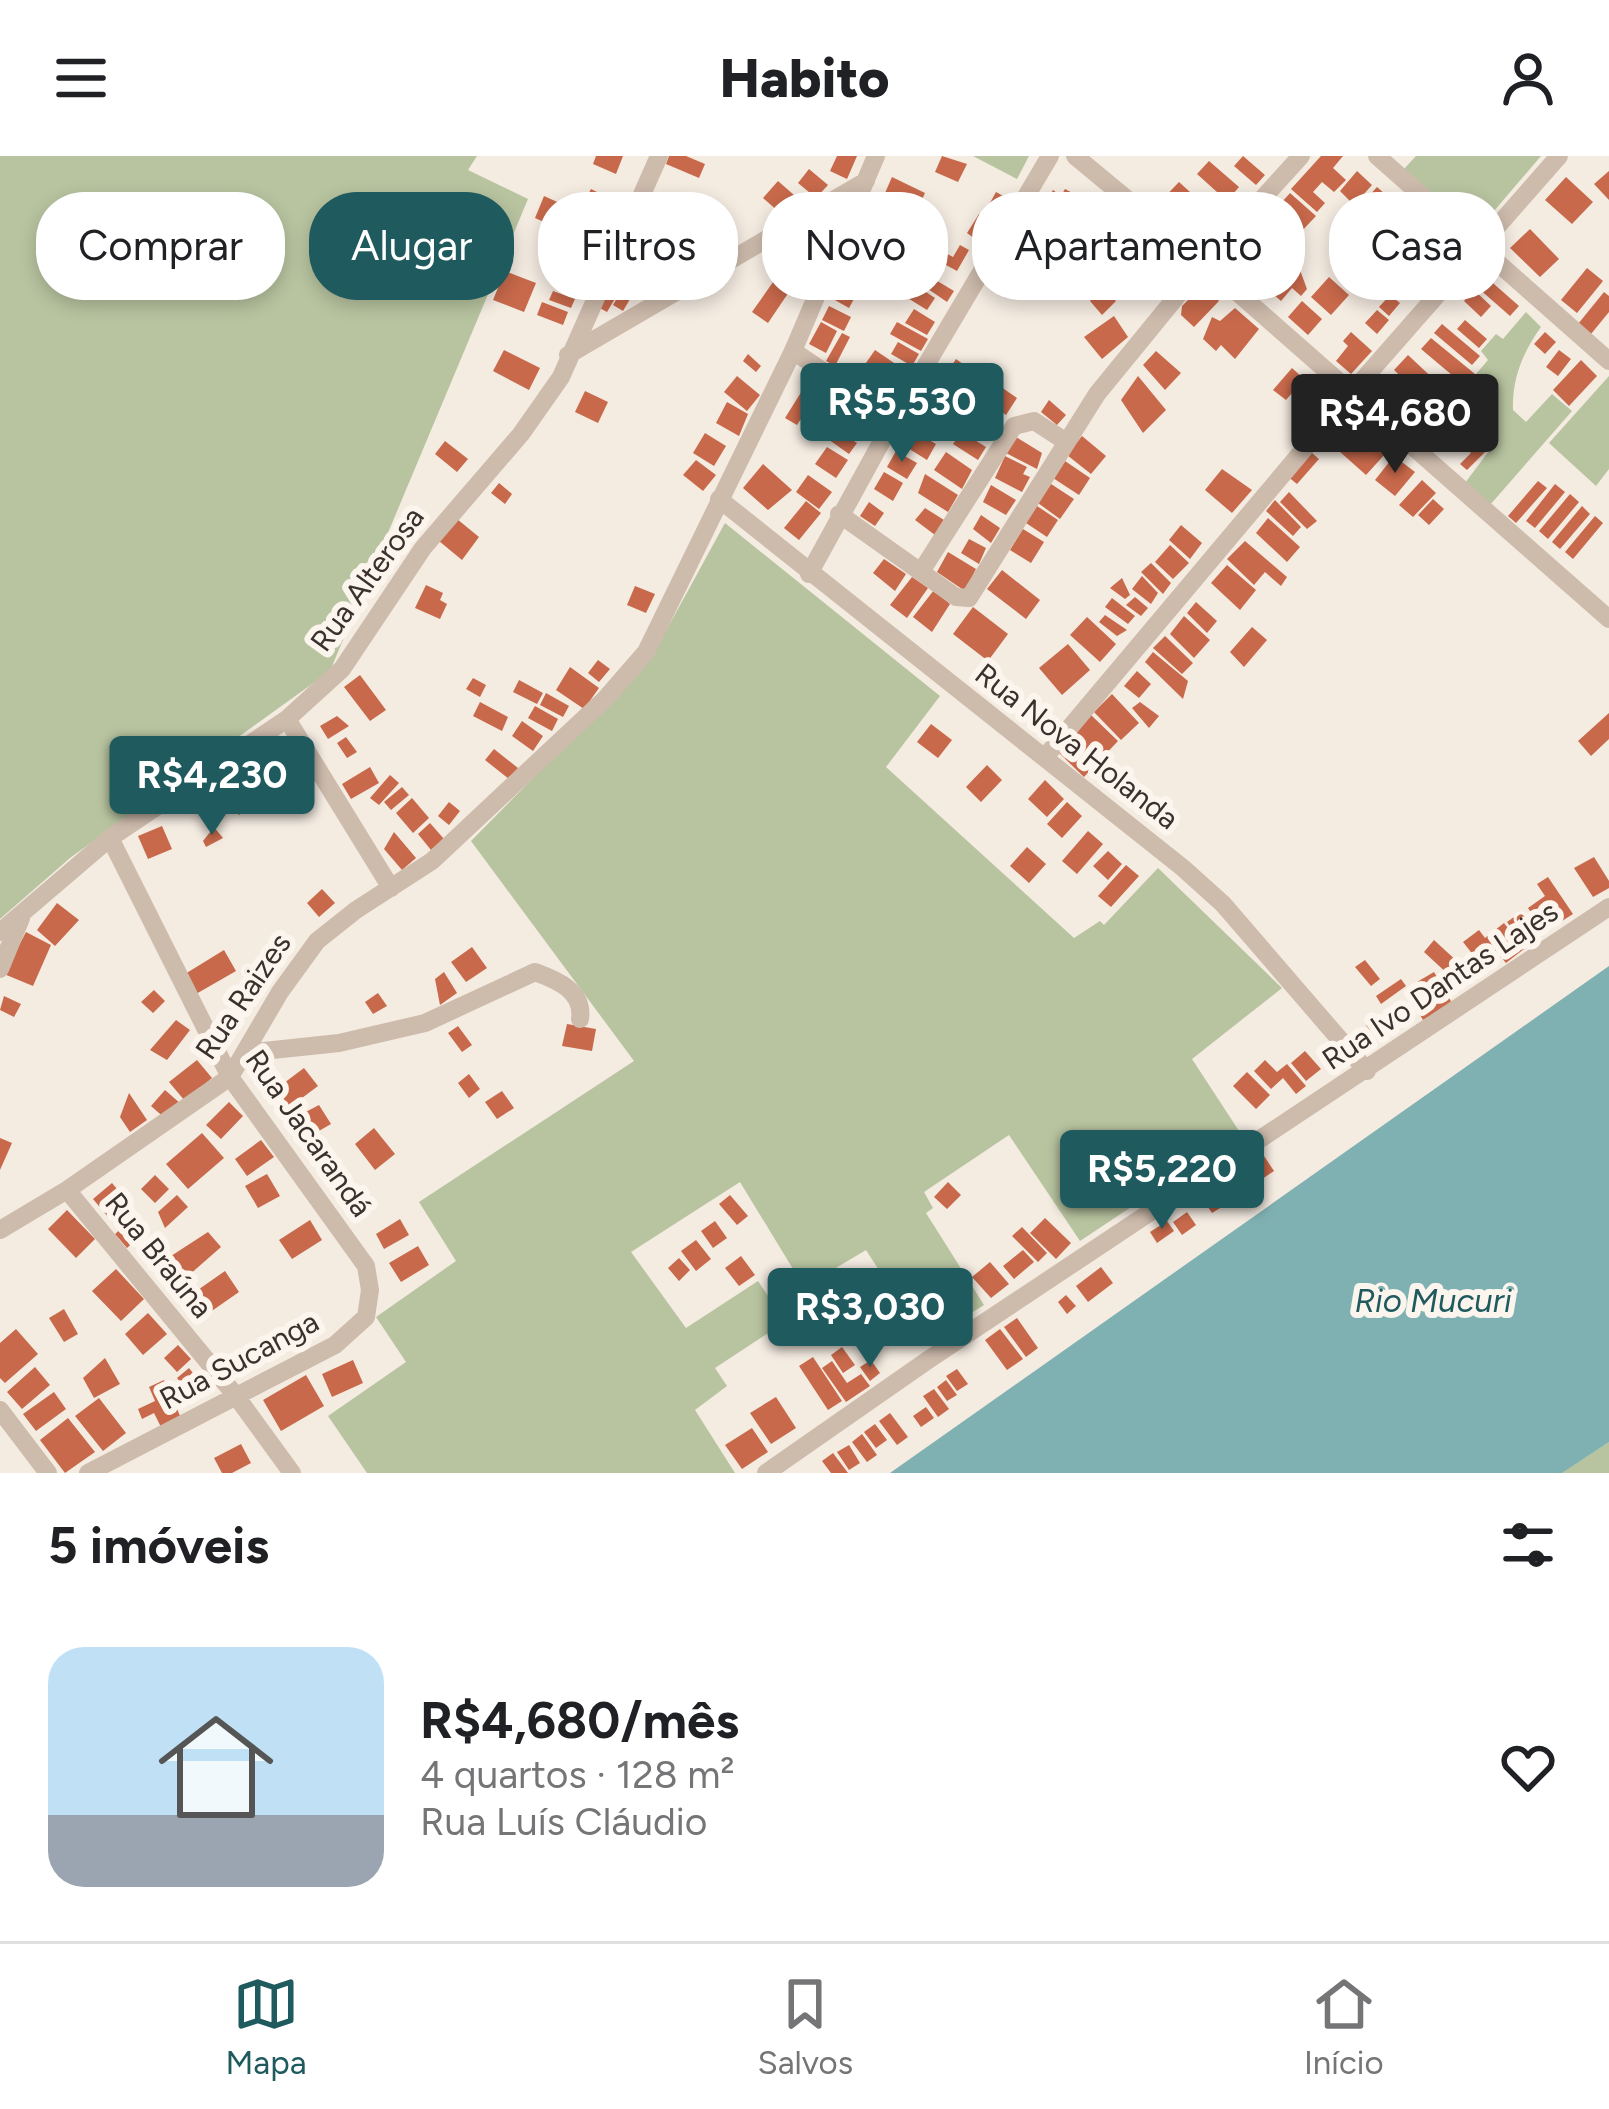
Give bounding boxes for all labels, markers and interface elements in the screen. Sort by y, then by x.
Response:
icon: menu [48,45,114,111]
icon: person [1495,45,1561,111]
text: Habito [719,46,890,111]
chip: Comprar [36,192,285,300]
chip: Alugar [309,192,514,300]
chip: Filtros [538,192,738,300]
chip: Novo [762,192,948,300]
chip: Apartamento [972,192,1305,300]
chip: Casa [1329,192,1505,300]
pin: R$5,530 [791,363,1013,465]
pin: R$4,680 [1284,374,1506,476]
text: R$5,530 [827,378,977,425]
text: R$4,680 [1318,389,1472,436]
street label: Rua Alterosa [302,500,432,658]
street label: Rua Nova Holanda [968,655,1186,837]
pin: R$4,230 [101,736,323,838]
text: R$4,230 [136,751,288,798]
street label: Rua Ivo Dantas Lajes [1315,892,1565,1078]
street label: Rua Raizes [187,926,299,1066]
street label: Rua Jacarandá [238,1042,380,1224]
pin: R$5,220 [1051,1130,1273,1232]
text: R$5,220 [1087,1145,1237,1192]
street label: Rua Braúna [97,1185,221,1325]
pin: R$3,030 [759,1268,981,1370]
water label: Rio Mucuri [1354,1281,1512,1320]
text: R$3,030 [795,1283,945,1330]
street label: Rua Sucanga [153,1303,325,1417]
icon: filters [1495,1512,1561,1578]
text: 5 imóveis [48,1515,269,1576]
text: R$4,680/mês [420,1690,739,1751]
icon: home [144,1695,288,1839]
icon: heart [1495,1734,1561,1800]
text: 4 quartos · 128 m² [420,1751,735,1798]
text: Rua Luís Cláudio [420,1798,707,1845]
tab: Mapa [225,1971,307,2082]
tab: Salvos [757,1971,853,2082]
tab: Início [1304,1971,1384,2082]

